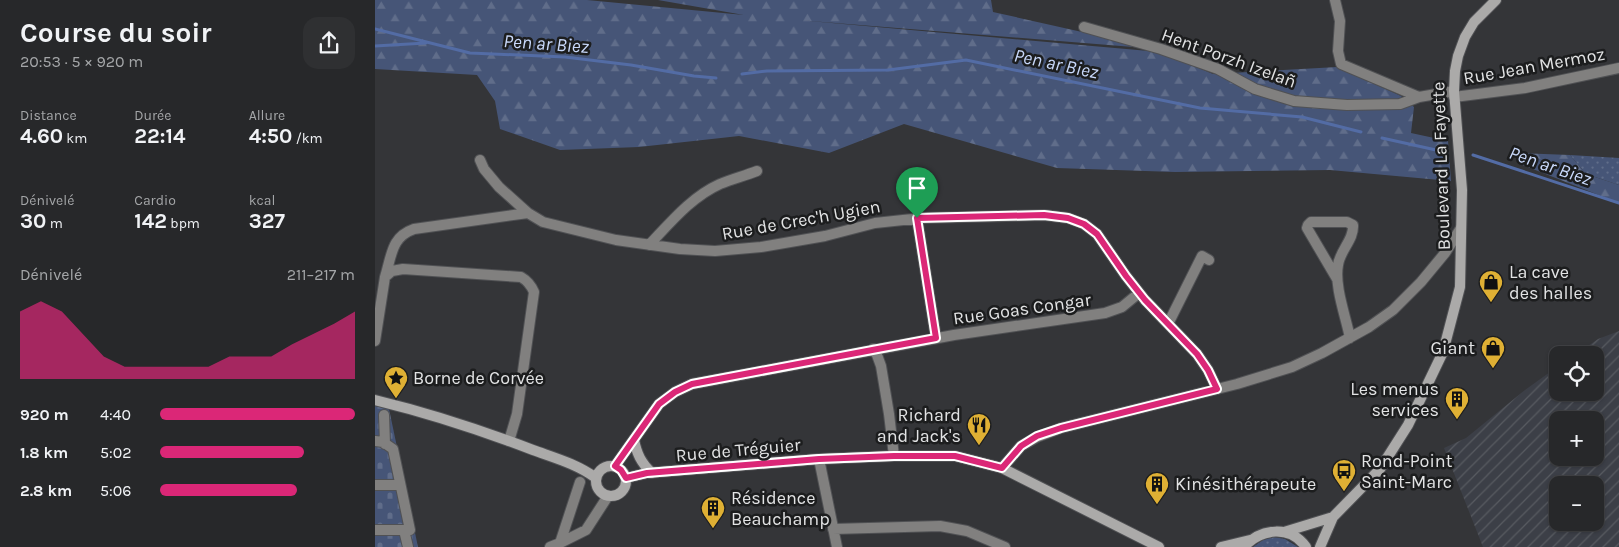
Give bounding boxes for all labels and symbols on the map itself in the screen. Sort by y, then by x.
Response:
street label: Hent Porzh Izelañ [1159,23,1299,93]
water label: Pen ar Biez [503,30,590,58]
street label: Rue Jean Mermoz [1462,43,1606,89]
water label: Pen ar Biez [1012,44,1101,84]
street label: Boulevard La Fayette [1427,81,1455,251]
water label: Pen ar Biez [1506,142,1595,191]
pin [896,167,938,218]
street label: Rue de Crec'h Ugien [720,195,882,245]
place label: La cave des halles [1509,261,1592,304]
shop icon: La cave des halles [1478,269,1504,303]
street label: Rue Goas Congar [952,288,1093,330]
shop icon: Giant [1480,335,1506,369]
place label: Giant [1431,337,1475,359]
place icon: Borne de Corvée [383,365,409,399]
place label: Borne de Corvée [413,367,544,389]
place label: Les menus services [1350,378,1439,421]
building icon: Les menus services [1444,386,1470,420]
place label: Richard and Jack's [877,404,961,447]
restaurant icon: Richard and Jack's [966,412,992,446]
street label: Rue de Tréguier [675,434,802,466]
place label: Rond-Point Saint-Marc [1361,450,1453,493]
bus stop icon: Rond-Point Saint-Marc [1331,458,1357,492]
building icon: Kinésithérapeute [1144,471,1170,505]
place label: Kinésithérapeute [1175,473,1316,495]
place label: Résidence Beauchamp [731,487,830,530]
building icon: Résidence Beauchamp [700,495,726,529]

